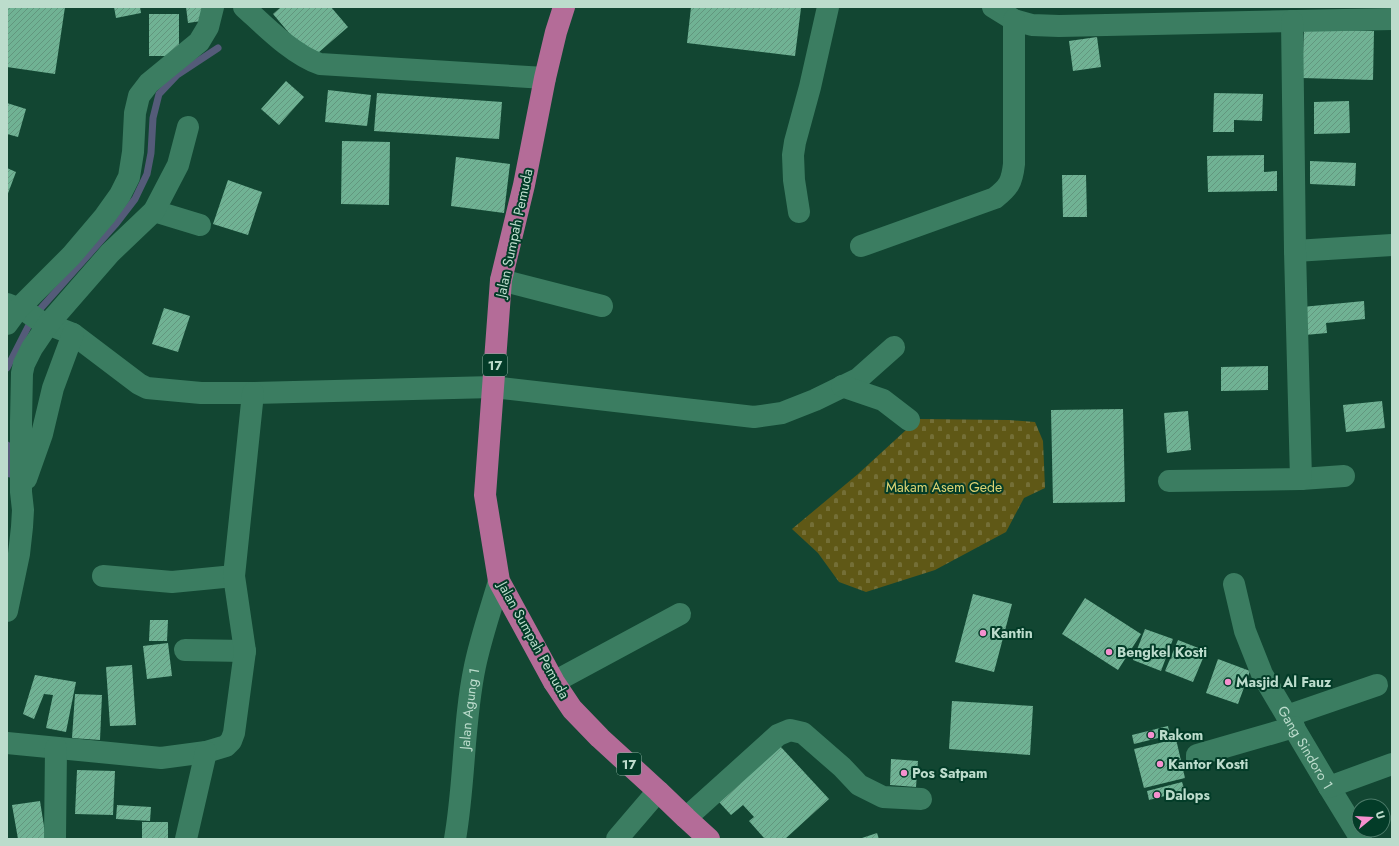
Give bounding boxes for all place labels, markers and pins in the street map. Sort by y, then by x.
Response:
place label: Kantin [991,623,1033,643]
marker: Kantin [978,628,988,638]
place label: Bengkel Kosti [1117,642,1207,662]
marker: Bengkel Kosti [1104,647,1114,657]
place label: Masjid Al Fauz [1236,672,1332,692]
marker: Masjid Al Fauz [1223,677,1233,687]
place label: Rakom [1159,725,1203,745]
marker: Rakom [1146,730,1156,740]
place label: Kantor Kosti [1168,754,1249,774]
marker: Kantor Kosti [1155,759,1165,769]
place label: Pos Satpam [912,763,988,783]
marker: Pos Satpam [899,768,909,778]
place label: Dalops [1165,785,1210,805]
marker: Dalops [1152,790,1162,800]

